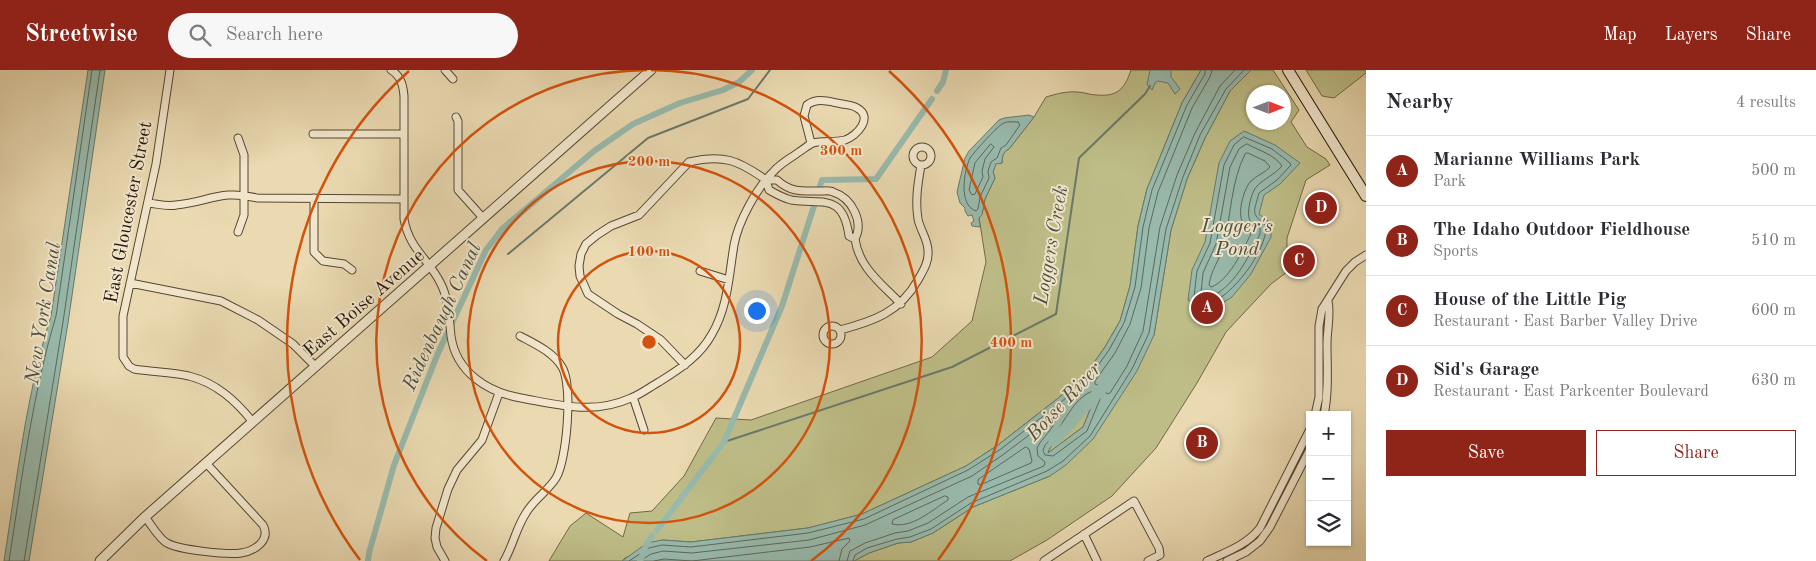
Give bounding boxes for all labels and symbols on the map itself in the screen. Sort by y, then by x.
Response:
north arrow [1246,85,1291,130]
street label: East Gloucester Street [102,120,156,305]
text: 300 m [820,144,862,159]
text: 200 m [628,155,670,170]
water label: Loggers Creek [1031,184,1072,308]
pin: D [1305,189,1337,227]
water label: Logger's Pond [1200,217,1273,260]
water label: Ridenbaugh Canal [399,240,486,395]
water label: New York Canal [23,241,65,387]
pin: C [1283,242,1315,280]
text: 100 m [628,245,670,260]
street label: East Boise Avenue [301,247,429,361]
pin: A [1191,289,1223,327]
your location [744,298,770,324]
centre of rings [640,333,658,351]
text: 400 m [990,336,1032,351]
water label: Boise River [1023,359,1106,446]
pin: B [1186,424,1218,462]

